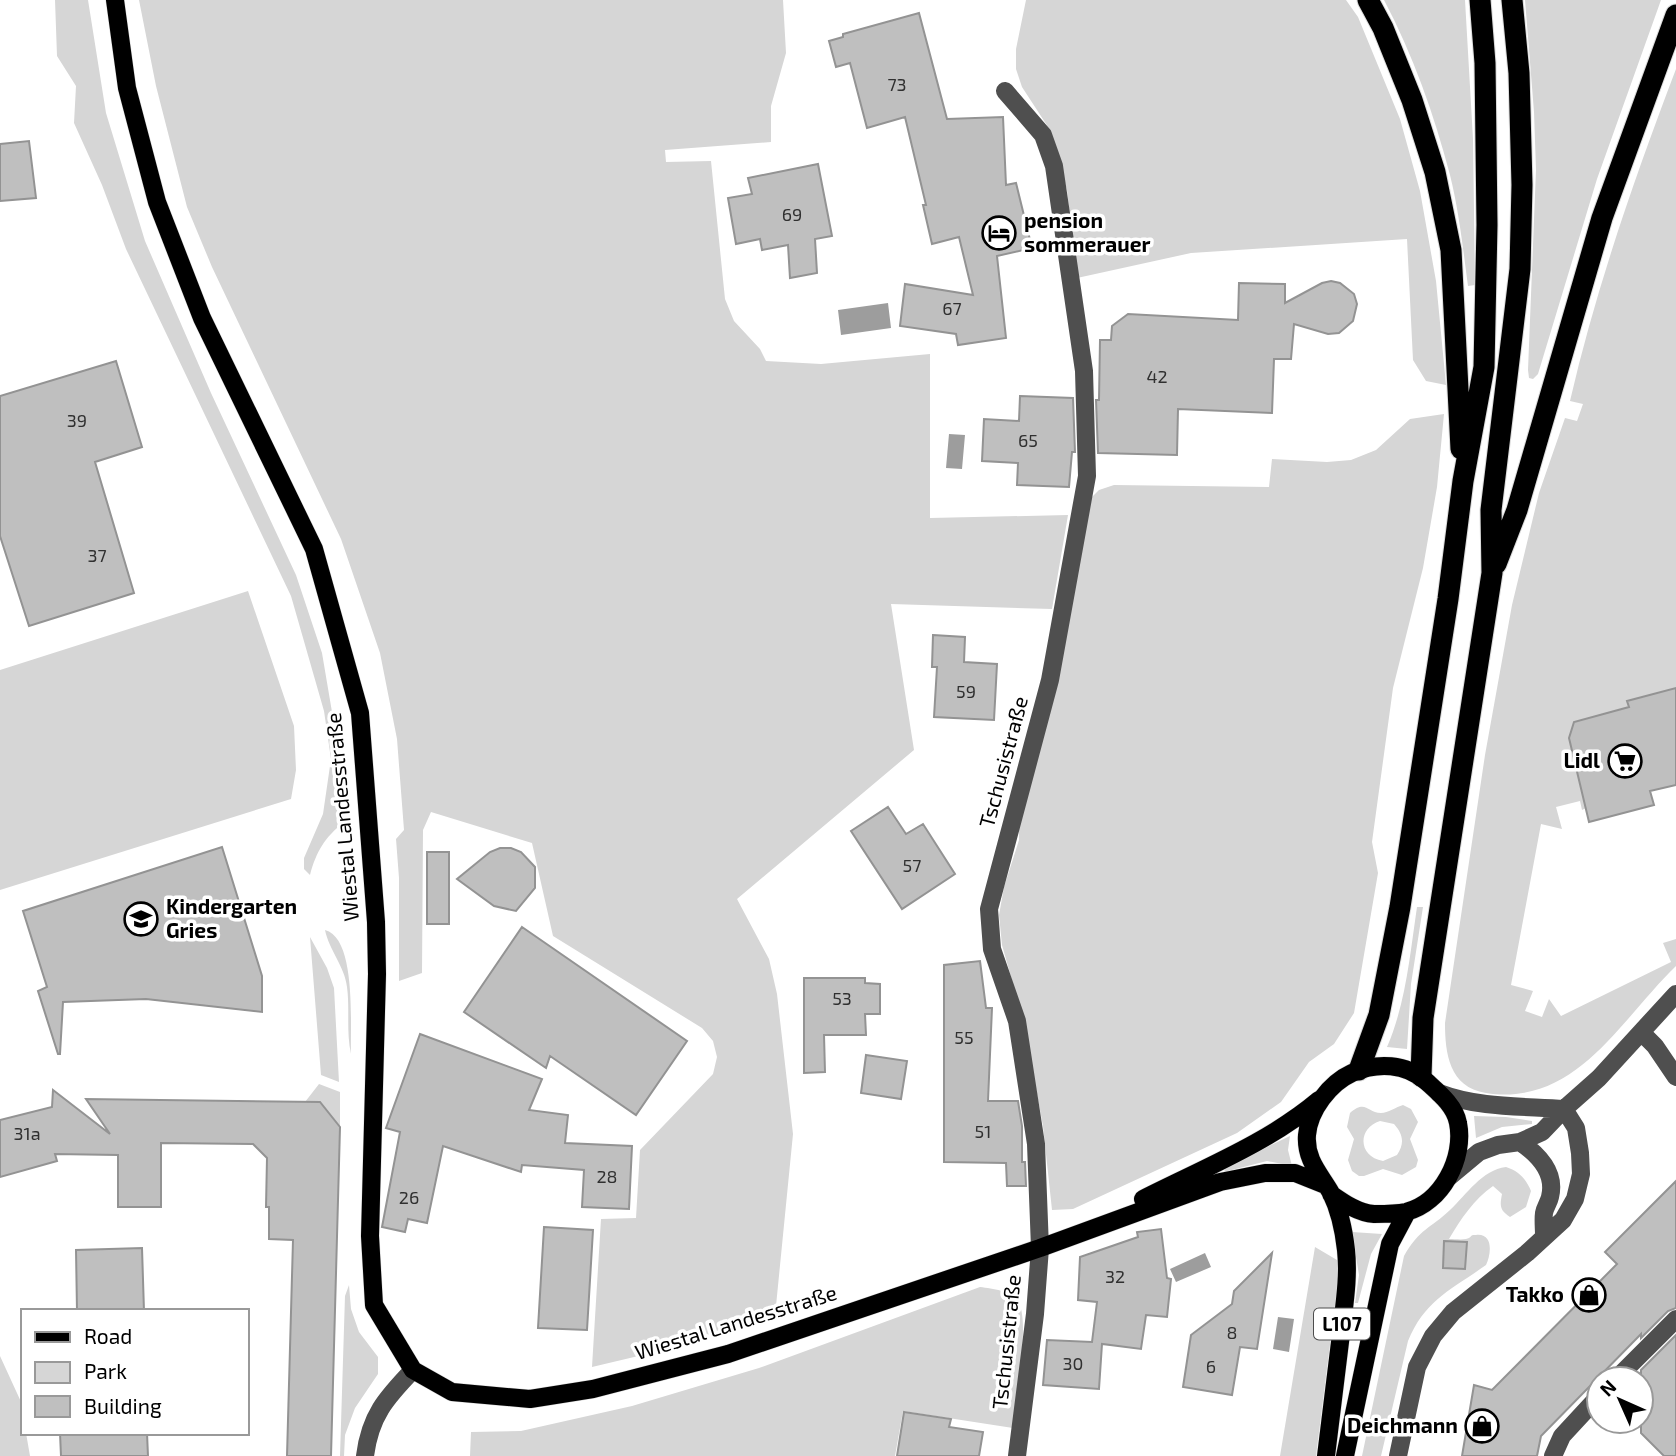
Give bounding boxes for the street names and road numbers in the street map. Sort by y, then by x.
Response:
street label: Tschusistraße [973,693,1032,830]
street label: Wiestal Landesstraße [320,712,363,923]
street label: Tschusistraße [986,1273,1025,1410]
street label: Wiestal Landesstraße [632,1279,839,1364]
road number: L107 [1314,1308,1370,1340]

